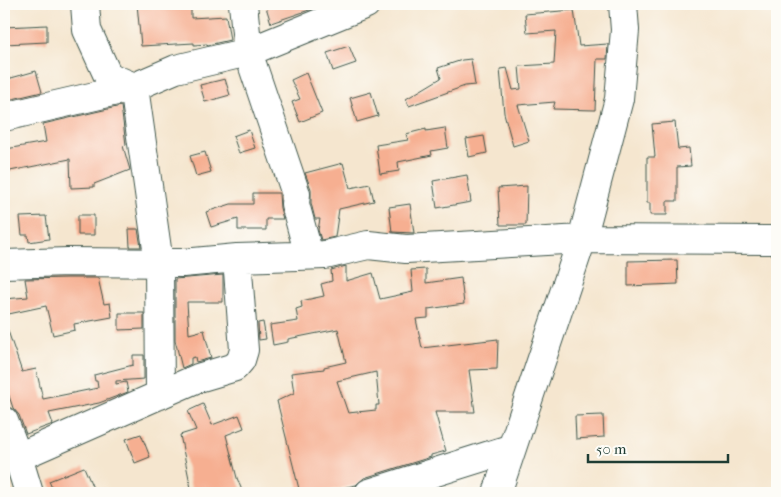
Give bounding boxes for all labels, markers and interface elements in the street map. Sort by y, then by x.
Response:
scale bar [588,432,728,464]
text: 50 m [596,440,627,458]

